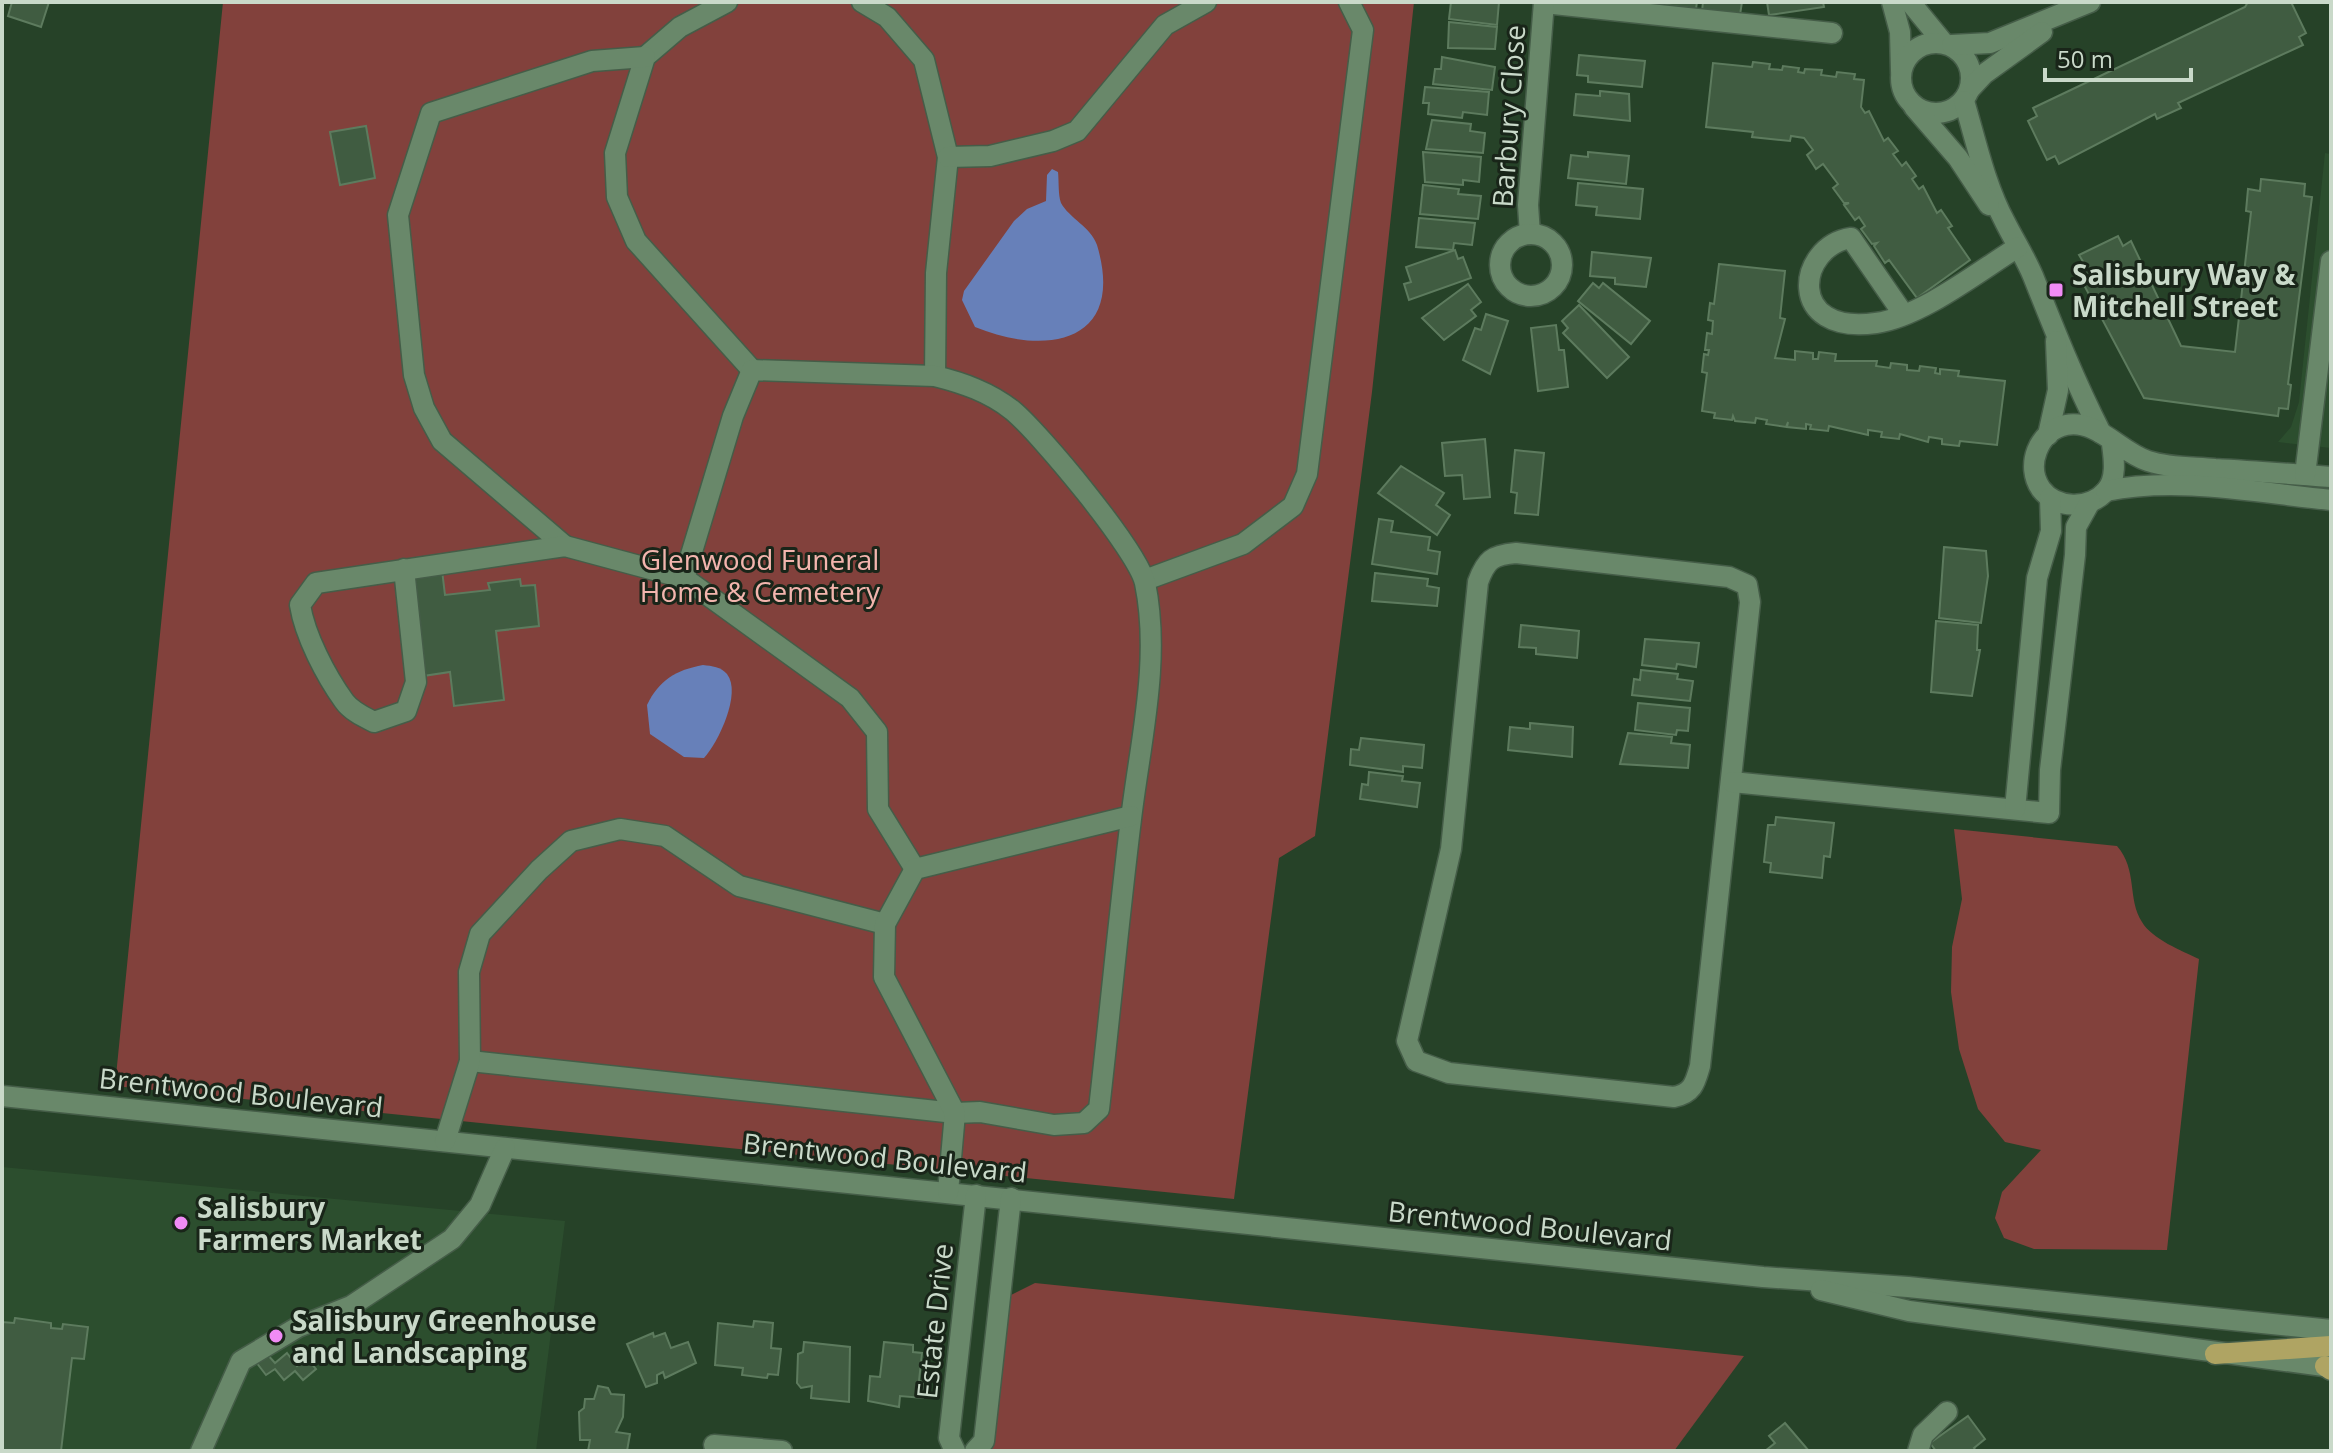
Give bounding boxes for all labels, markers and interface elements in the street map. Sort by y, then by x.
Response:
street label: Barbury Close [1483,24,1533,208]
scale bar [2045,32,2191,82]
text: 50 m [2057,42,2113,75]
place label: Salisbury Way & Mitchell Street [2072,255,2296,325]
marker: Salisbury Way & Mitchell Street [2047,281,2065,299]
park label: Glenwood Funeral Home & Cemetery [640,540,881,610]
street label: Brentwood Boulevard [97,1058,385,1126]
street label: Brentwood Boulevard [741,1123,1029,1191]
place label: Salisbury Farmers Market [197,1188,422,1258]
street label: Brentwood Boulevard [1386,1191,1674,1259]
marker: Salisbury Farmers Market [172,1214,190,1232]
street label: Estate Drive [907,1241,961,1401]
place label: Salisbury Greenhouse and Landscaping [292,1301,596,1371]
marker: Salisbury Greenhouse and Landscaping [267,1327,285,1345]

